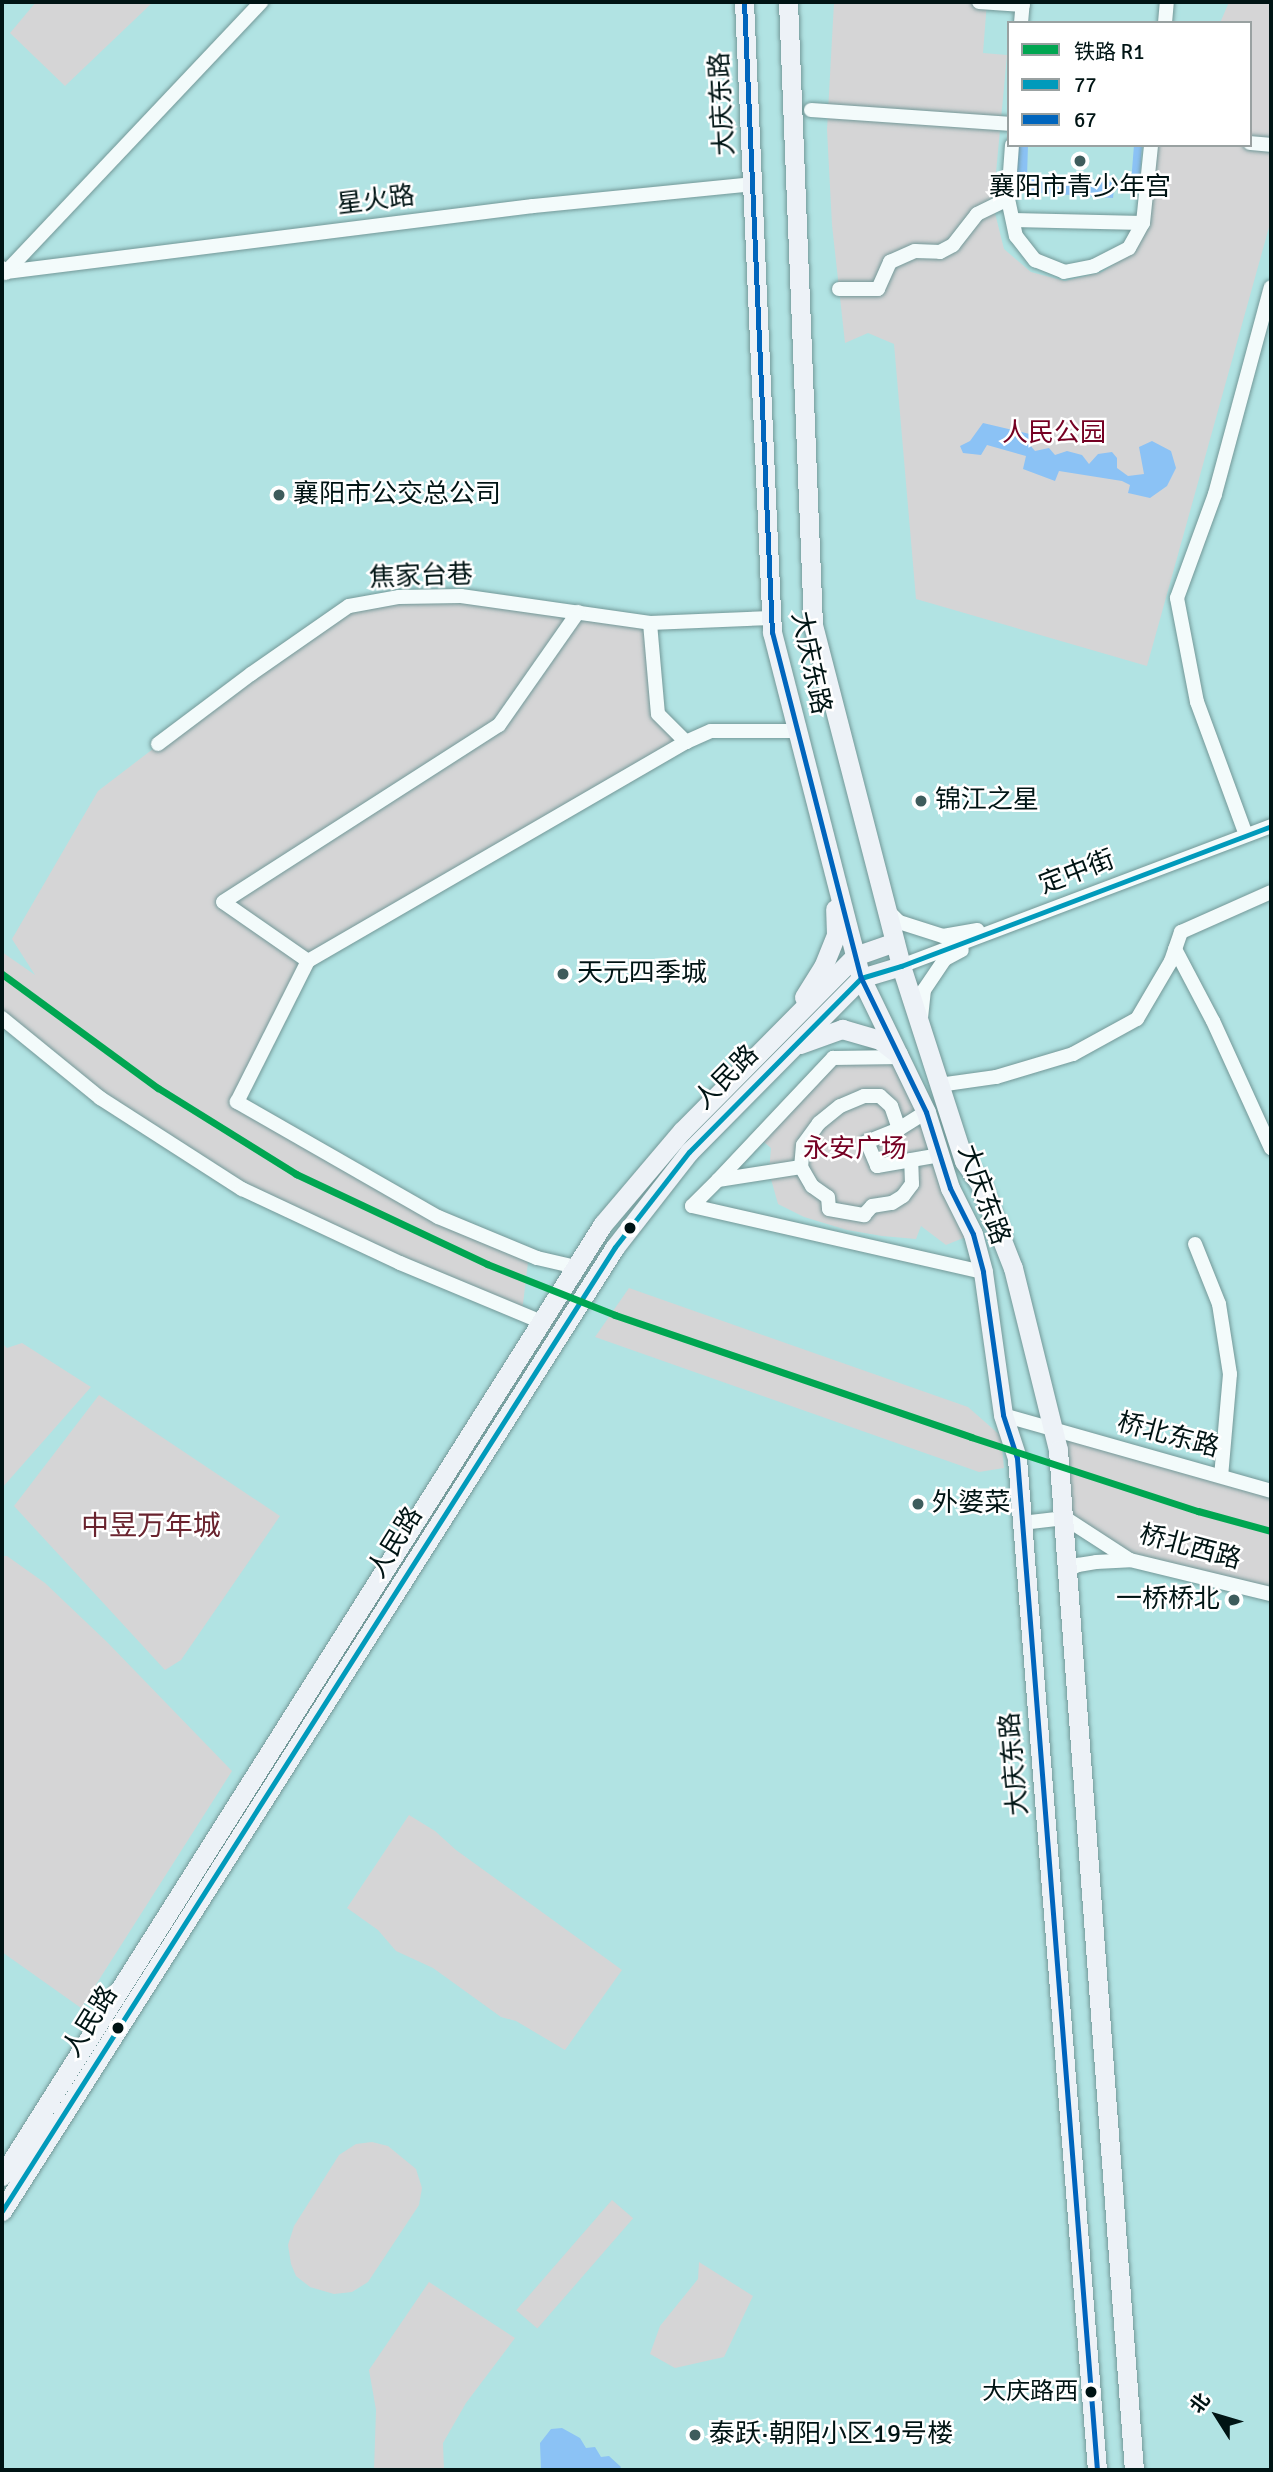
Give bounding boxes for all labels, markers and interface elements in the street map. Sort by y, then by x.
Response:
legend [1007,21,1252,147]
text: 铁路 R1 [1074,39,1145,65]
street label: 大庆东路 [705,51,741,157]
text: 77 [1074,72,1097,98]
text: 67 [1074,107,1097,133]
marker: 襄阳市青少年宫 [1072,153,1088,169]
place label: 襄阳市青少年宫 [989,172,1171,204]
street label: 星火路 [335,181,417,221]
park label: 人民公园 [1002,418,1106,450]
place label: 襄阳市公交总公司 [293,479,501,511]
marker: 襄阳市公交总公司 [271,487,287,503]
street label: 焦家台巷 [368,560,474,594]
street label: 大庆东路 [784,609,836,717]
place label: 锦江之星 [935,785,1039,817]
marker: 锦江之星 [913,793,929,809]
street label: 定中街 [1035,844,1119,902]
place label: 天元四季城 [577,958,707,990]
marker: 天元四季城 [555,966,571,982]
street label: 人民路 [688,1039,766,1117]
park label: 永安广场 [803,1134,907,1166]
street label: 大庆东路 [951,1141,1015,1249]
unlabelled marker [623,1221,637,1235]
street label: 桥北东路 [1114,1407,1222,1465]
place label: 外婆菜 [932,1488,1010,1520]
marker: 外婆菜 [910,1496,926,1512]
street label: 人民路 [362,1502,430,1584]
district label: 中昱万年城 [81,1509,221,1543]
street label: 桥北西路 [1136,1519,1244,1577]
place label: 一桥桥北 [1116,1584,1220,1616]
marker: 一桥桥北 [1226,1592,1242,1608]
street label: 大庆东路 [995,1711,1035,1817]
street label: 人民路 [57,1981,125,2063]
unlabelled marker [111,2021,125,2035]
place label: 大庆路西 [982,2378,1078,2406]
north arrow [1182,2381,1252,2451]
marker: 大庆路西 [1084,2385,1098,2399]
text: 北 [1185,2389,1216,2418]
place label: 泰跃·朝阳小区19号楼 [709,2419,953,2451]
marker: 泰跃·朝阳小区19号楼 [687,2427,703,2443]

